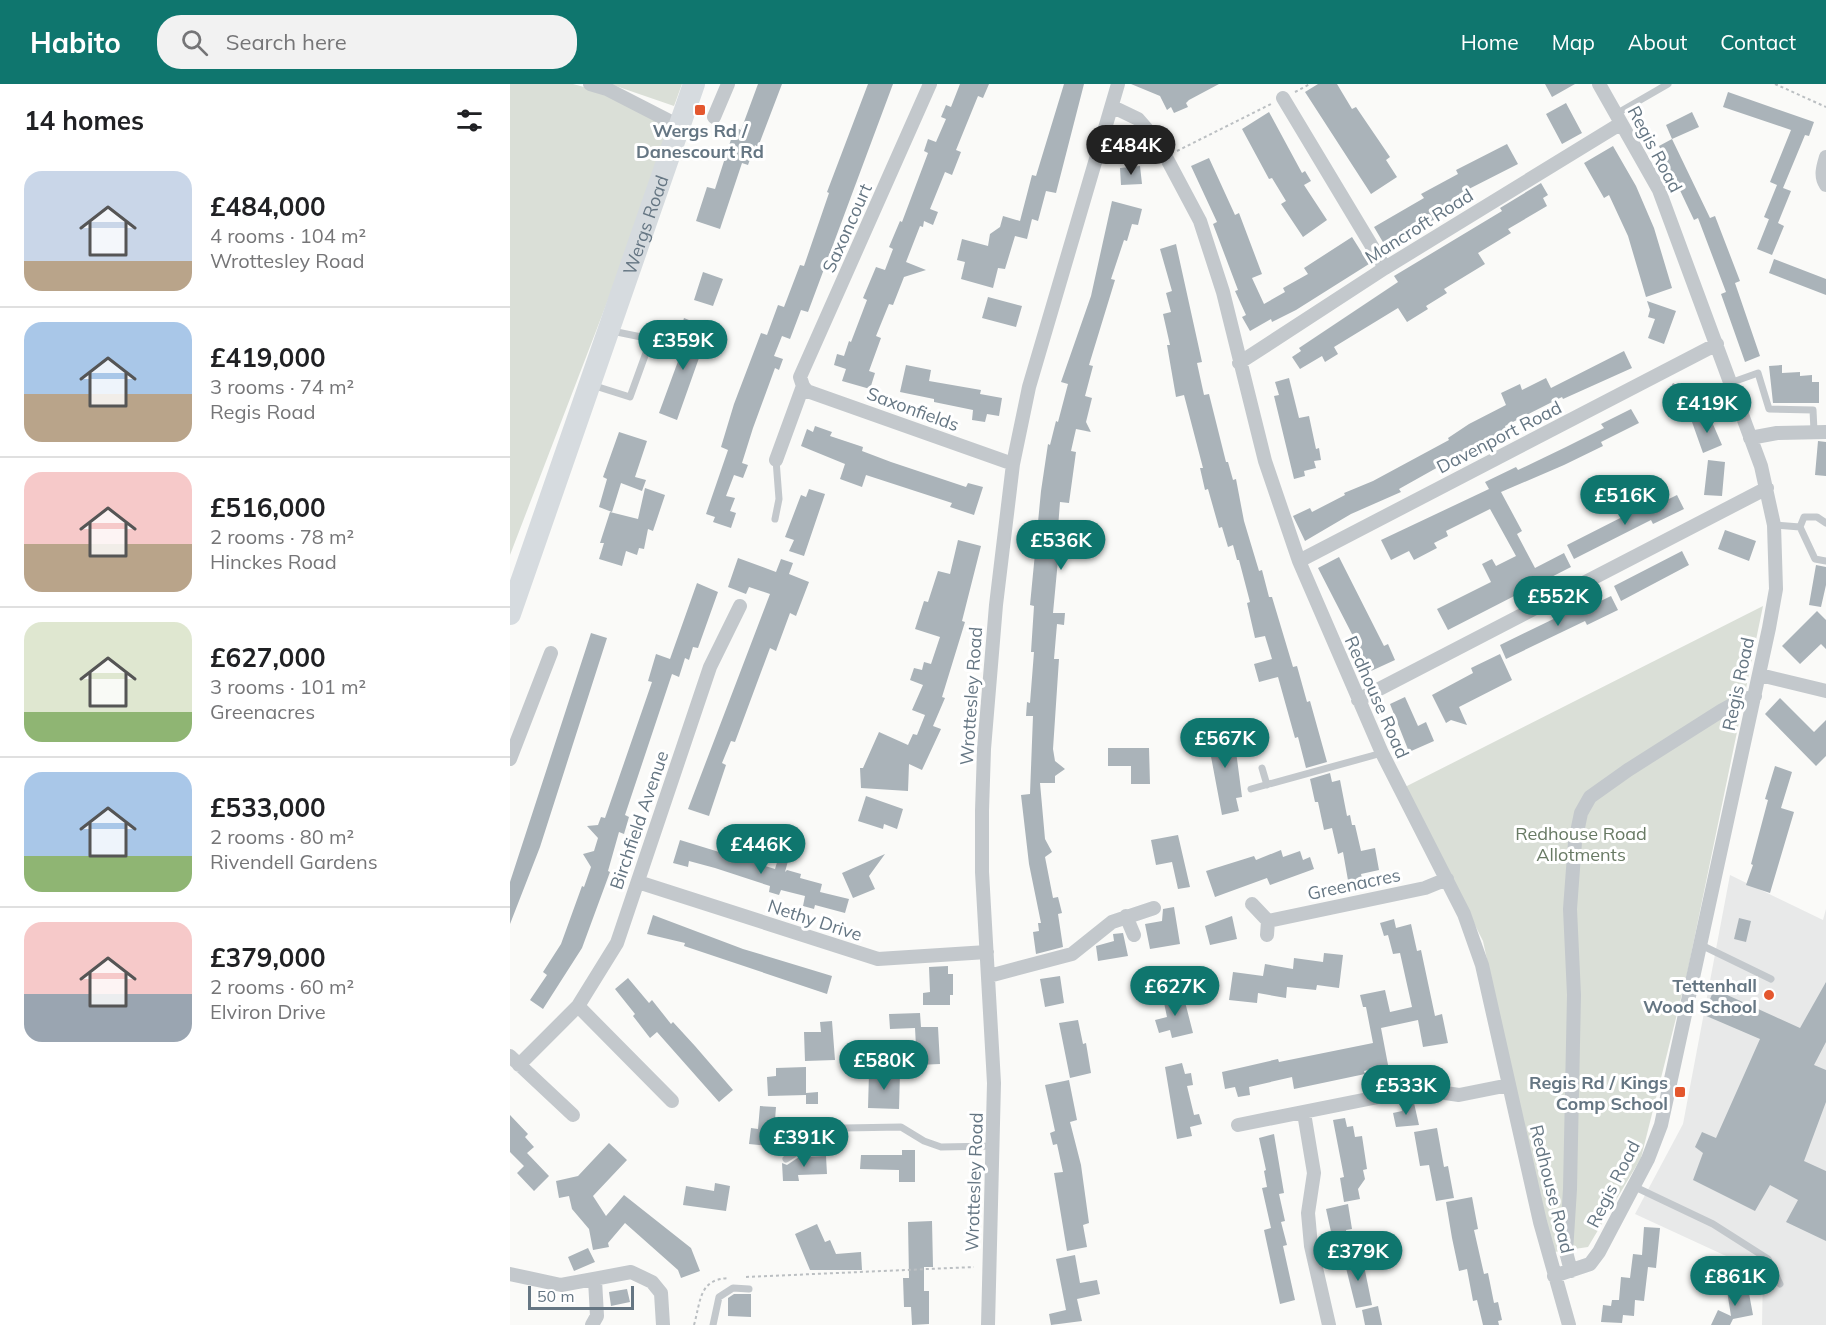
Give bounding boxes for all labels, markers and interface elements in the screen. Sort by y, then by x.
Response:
search box [157,15,577,69]
text: Habito [30,25,121,60]
icon: search [178,26,211,59]
text: Search here [226,28,347,56]
text: Home [1461,29,1519,55]
text: Map [1552,29,1595,55]
text: About [1628,29,1687,55]
text: Contact [1720,29,1796,55]
street label: Regis Road [1623,102,1687,196]
marker: Wergs Rd / Danescourt Rd [693,103,707,117]
text: 14 homes [24,104,144,137]
icon: filters [453,104,486,137]
place label: Wergs Rd / Danescourt Rd [636,119,764,163]
pin: £484K [1089,125,1173,176]
text: £484K [1100,132,1162,157]
street label: Wergs Road [617,172,673,278]
street label: Saxoncourt [817,180,877,276]
street label: Mancroft Road [1361,184,1477,268]
text: £484,000 [210,190,326,223]
icon: home [72,195,144,267]
text: 4 rooms · 104 m² [210,223,366,248]
text: Wrottesley Road [210,248,364,273]
pin: £359K [641,320,725,371]
text: £359K [652,327,714,352]
text: £419,000 [210,341,326,374]
icon: home [72,346,144,418]
text: 3 rooms · 74 m² [210,374,354,399]
street label: Saxonfields [864,382,962,436]
pin: £419K [1665,383,1749,434]
text: £419K [1676,390,1738,415]
street label: Davenport Road [1433,396,1565,478]
text: Regis Road [210,399,315,424]
pin: £516K [1583,475,1667,526]
text: £516K [1594,482,1656,507]
text: £516,000 [210,491,326,524]
icon: home [72,496,144,568]
pin: £536K [1019,520,1103,571]
text: 2 rooms · 78 m² [210,524,354,549]
text: £536K [1030,527,1092,552]
text: Hinckes Road [210,549,337,574]
pin: £552K [1516,576,1600,627]
text: £552K [1527,583,1589,608]
street label: Wrottesley Road [955,626,987,766]
street label: Redhouse Road [1340,632,1414,762]
street label: Regis Road [1717,635,1759,733]
text: £627,000 [210,641,326,674]
icon: home [72,646,144,718]
text: 3 rooms · 101 m² [210,674,366,699]
text: Greenacres [210,699,315,724]
pin: £567K [1183,718,1267,769]
text: £567K [1194,725,1256,750]
street label: Birchfield Avenue [605,748,673,892]
text: £533,000 [210,791,326,824]
icon: home [72,796,144,868]
park label: Redhouse Road Allotments [1515,822,1647,866]
text: 2 rooms · 80 m² [210,824,354,849]
pin: £446K [719,824,803,875]
text: £446K [730,831,792,856]
text: Rivendell Gardens [210,849,378,874]
street label: Greenacres [1305,863,1403,905]
street label: Nethy Drive [765,894,865,946]
text: £379,000 [210,941,326,974]
icon: home [72,946,144,1018]
pin: £627K [1133,966,1217,1017]
text: £627K [1144,973,1206,998]
text: 2 rooms · 60 m² [210,974,354,999]
place label: Tettenhall Wood School [1643,974,1757,1018]
marker: Tettenhall Wood School [1762,988,1776,1002]
text: Elviron Drive [210,999,326,1024]
pin: £580K [842,1040,926,1091]
text: £580K [853,1047,915,1072]
pin: £533K [1364,1065,1448,1116]
place label: Regis Rd / Kings Comp School [1529,1071,1668,1115]
text: £533K [1375,1072,1437,1097]
marker: Regis Rd / Kings Comp School [1673,1085,1687,1099]
street label: Wrottesley Road [960,1112,988,1252]
pin: £391K [762,1117,846,1168]
street label: Redhouse Road [1525,1122,1579,1256]
text: £391K [773,1124,835,1149]
street label: Regis Road [1581,1136,1645,1232]
pin: £379K [1316,1231,1400,1282]
text: £379K [1327,1238,1389,1263]
pin: £861K [1693,1256,1777,1307]
text: £861K [1704,1263,1766,1288]
scale bar [528,1283,634,1310]
text: 50 m [537,1286,574,1306]

